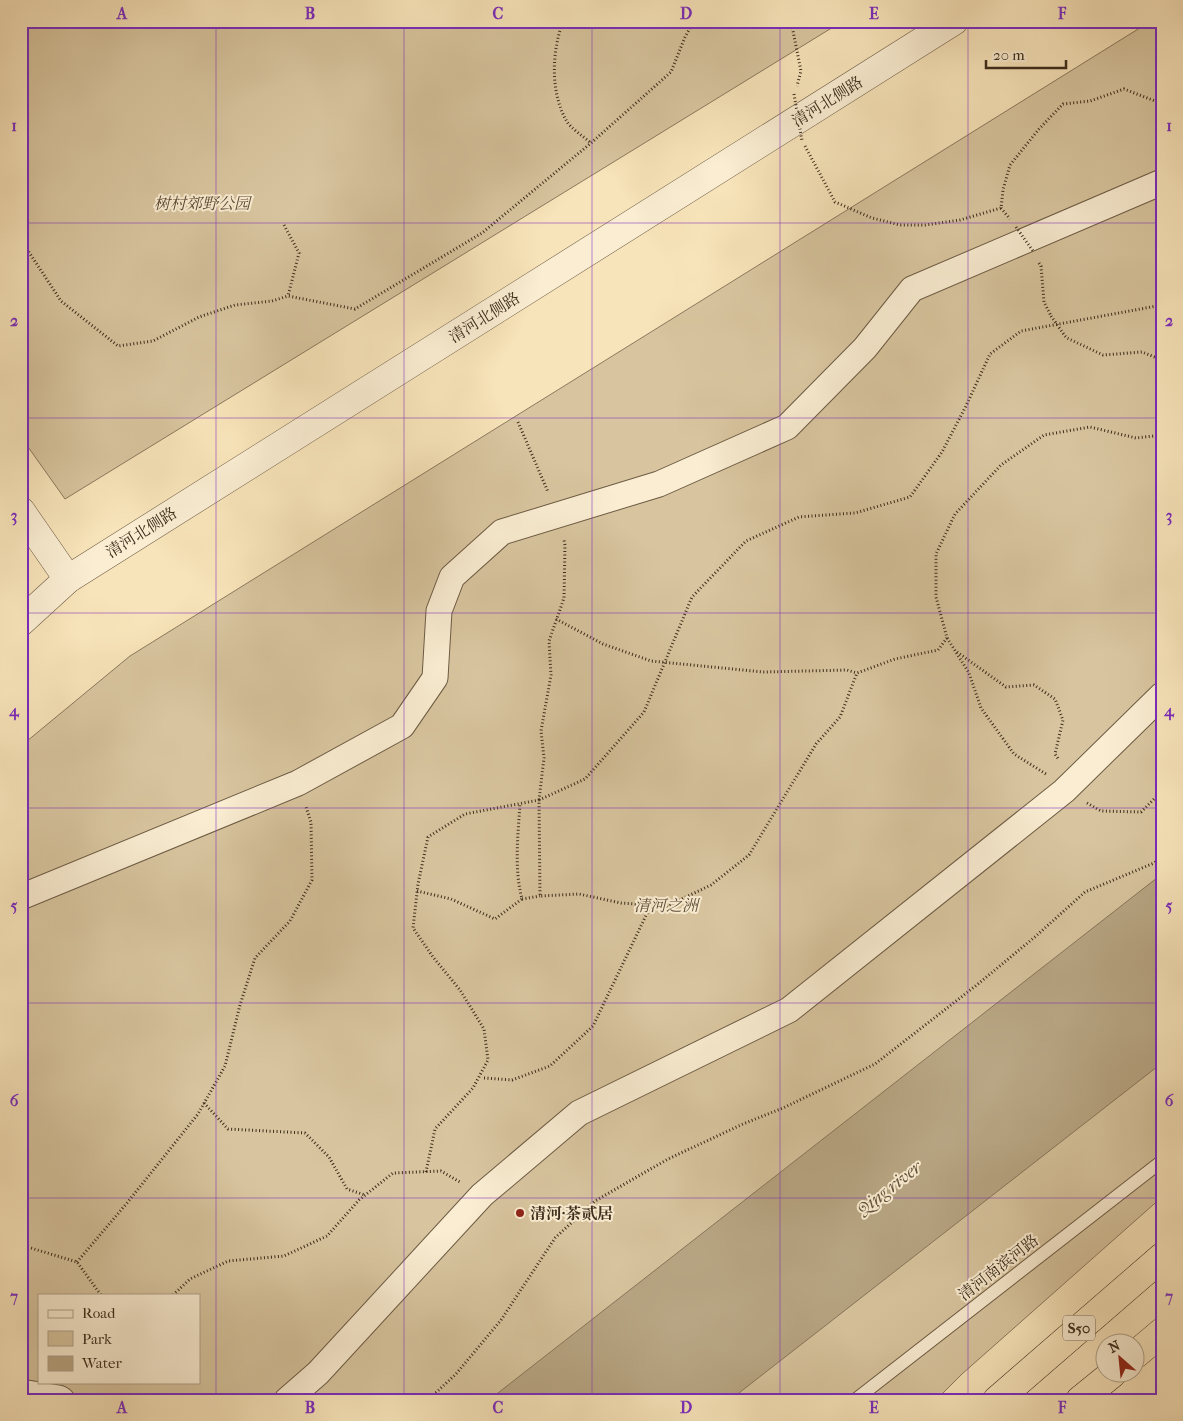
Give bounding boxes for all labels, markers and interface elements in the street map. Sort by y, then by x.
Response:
text: A [116,4,128,23]
text: B [305,4,315,23]
text: C [493,4,504,23]
text: D [680,4,692,23]
text: E [869,4,879,23]
text: F [1057,4,1067,23]
scale bar [986,38,1066,70]
text: 20 m [993,46,1025,64]
street label: 清河北侧路 [788,72,866,131]
text: 1 [11,116,17,135]
text: 1 [1166,116,1172,135]
park label: 树村郊野公园 [154,194,253,213]
street label: 清河北侧路 [445,288,523,347]
text: 2 [10,311,18,330]
text: 2 [1165,311,1173,330]
street label: 清河北侧路 [102,503,180,562]
text: 3 [11,506,17,526]
text: 3 [1166,506,1172,526]
text: 4 [8,701,20,721]
text: 4 [1163,701,1175,721]
text: 5 [11,896,18,915]
park label: 清河之洲 [634,896,701,915]
text: 5 [1166,896,1173,915]
text: 6 [10,1091,19,1110]
text: 6 [1165,1091,1174,1110]
water label: Qing river [852,1155,927,1221]
place label: 清河·茶贰居 [530,1204,613,1223]
marker: 清河·茶贰居 [514,1207,526,1219]
street label: 清河南滨河路 [955,1230,1042,1304]
text: 7 [9,1287,18,1306]
text: 7 [1164,1287,1173,1306]
legend [38,1294,200,1384]
text: Road [82,1304,116,1322]
road number: S50 [1063,1316,1095,1340]
text: Park [82,1330,112,1348]
north arrow [1096,1334,1146,1384]
text: N [1106,1337,1123,1357]
text: Water [81,1354,122,1372]
text: A [116,1398,128,1417]
text: B [305,1398,315,1417]
text: C [493,1398,504,1417]
text: D [680,1398,692,1417]
text: E [869,1398,879,1417]
text: F [1057,1398,1067,1417]

